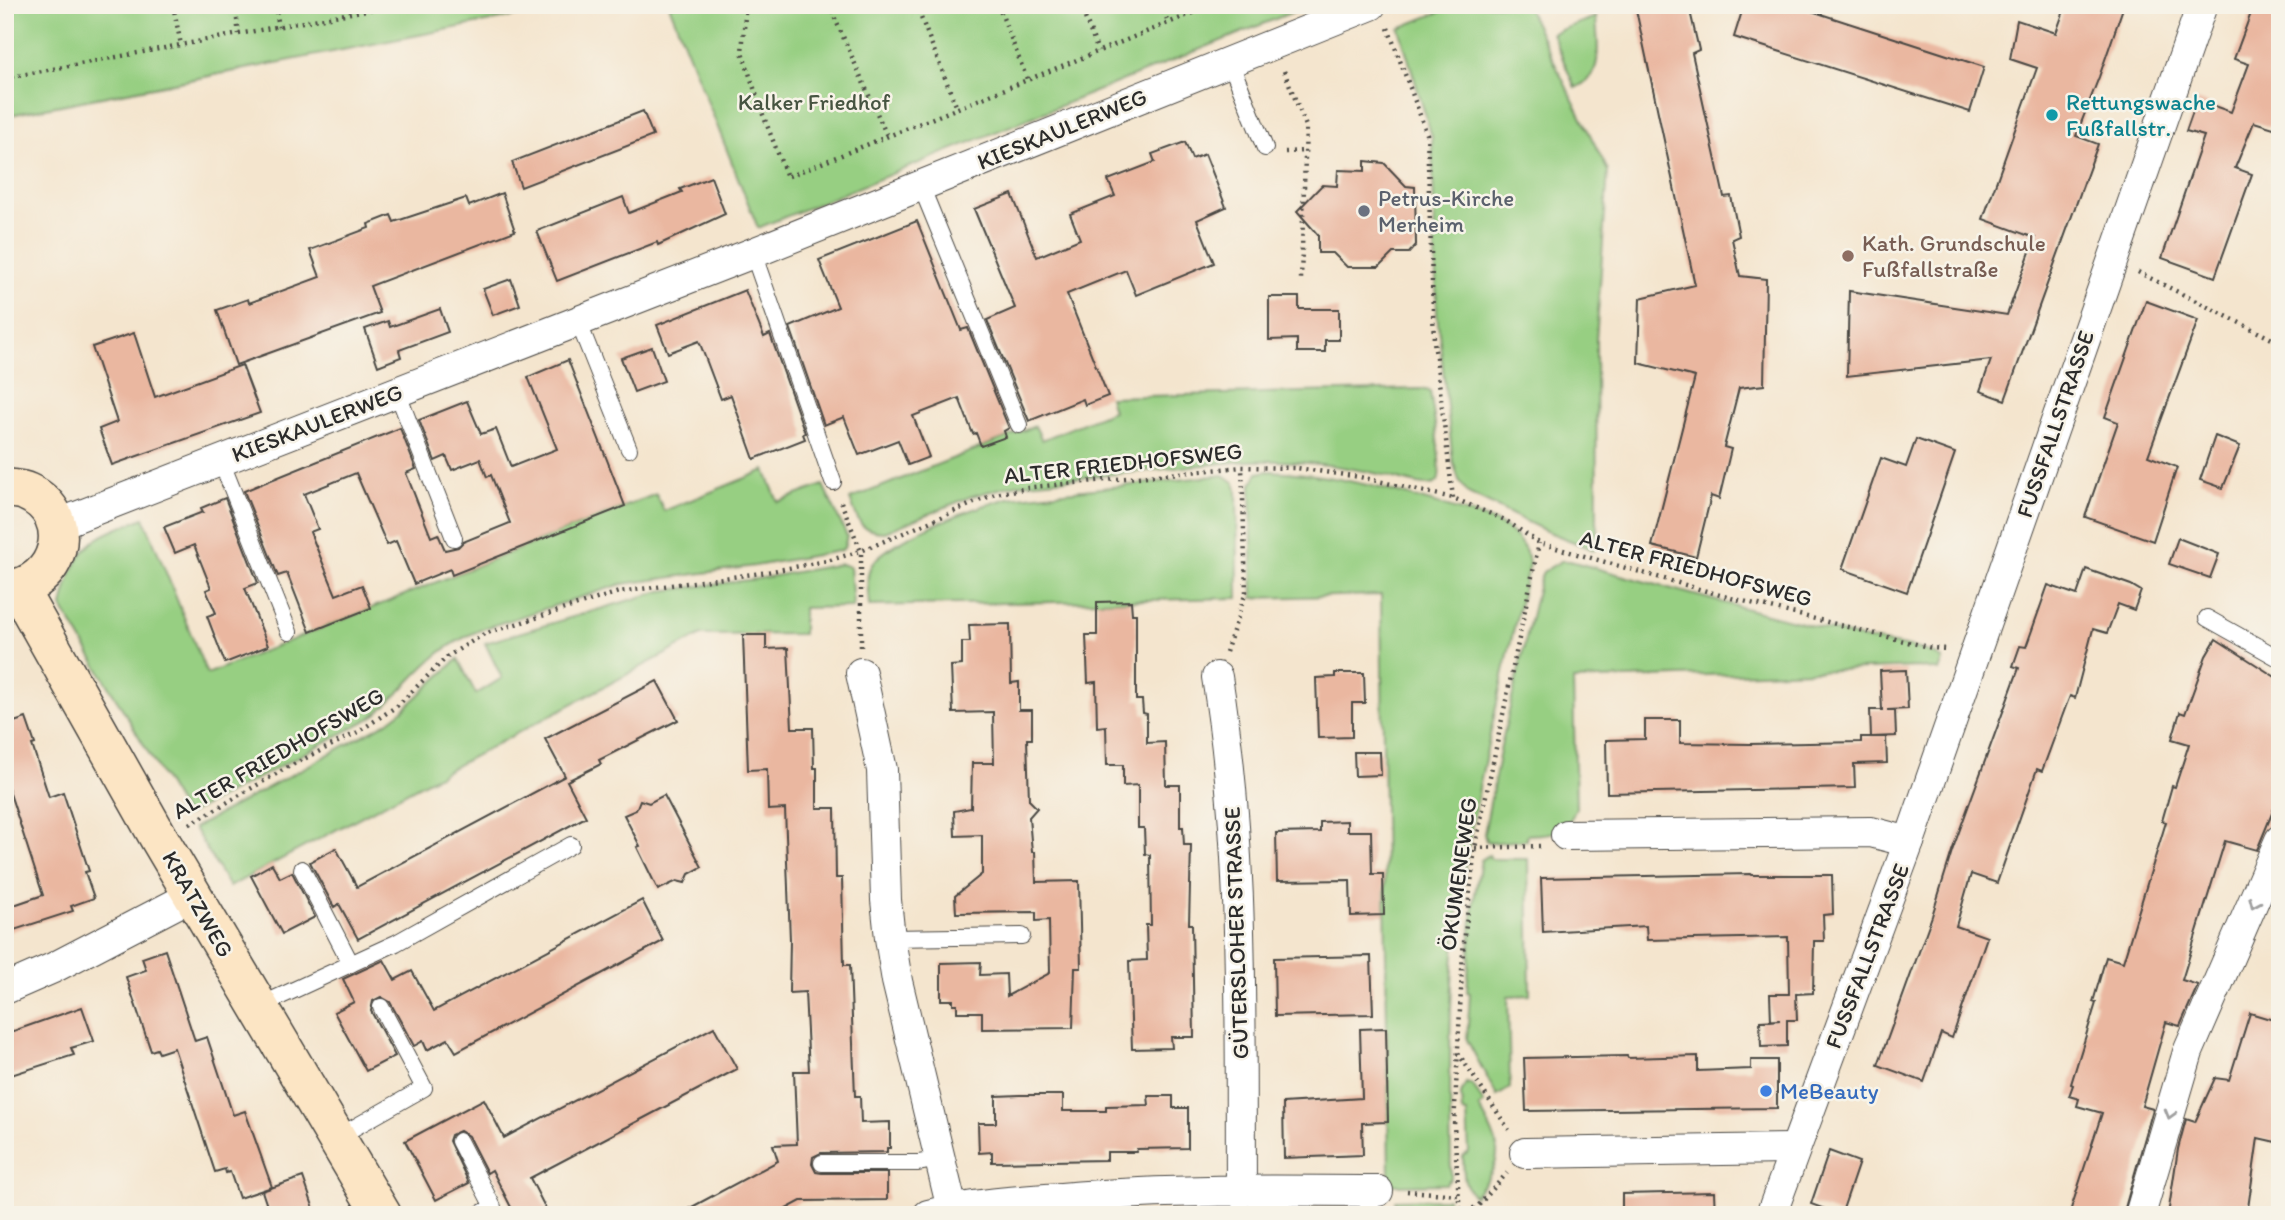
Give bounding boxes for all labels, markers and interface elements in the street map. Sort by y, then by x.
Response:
street label: KIESKAULERWEG [973,82,1151,176]
park label: Kalker Friedhof [738,88,891,116]
place label: Rettungswache Fußfallstr. [2066,88,2216,142]
marker: Rettungswache Fußfallstr. [2044,107,2060,123]
place label: Petrus-Kirche Merheim [1378,184,1514,238]
marker: Petrus-Kirche Merheim [1356,203,1372,219]
place label: Kath. Grundschule Fußfallstraße [1862,229,2046,283]
marker: Kath. Grundschule Fußfallstraße [1840,248,1856,264]
street label: FUSSFALLSTRASSE [2010,327,2100,521]
street label: KIESKAULERWEG [228,378,406,468]
street label: ALTER FRIEDHOFSWEG [1002,437,1244,489]
street label: ALTER FRIEDHOFSWEG [1577,523,1815,613]
street label: ALTER FRIEDHOFSWEG [167,681,389,825]
street label: ÖKUMENEWEG [1433,796,1483,952]
street label: GÜTERSLOHER STRASSE [1218,806,1254,1060]
street label: KRATZWEG [156,846,240,962]
street label: FUSSFALLSTRASSE [1819,860,1915,1052]
one-way arrow [2248,896,2262,908]
place label: MeBeauty [1780,1077,1879,1105]
marker: MeBeauty [1758,1083,1774,1099]
one-way arrow [2163,1108,2178,1120]

